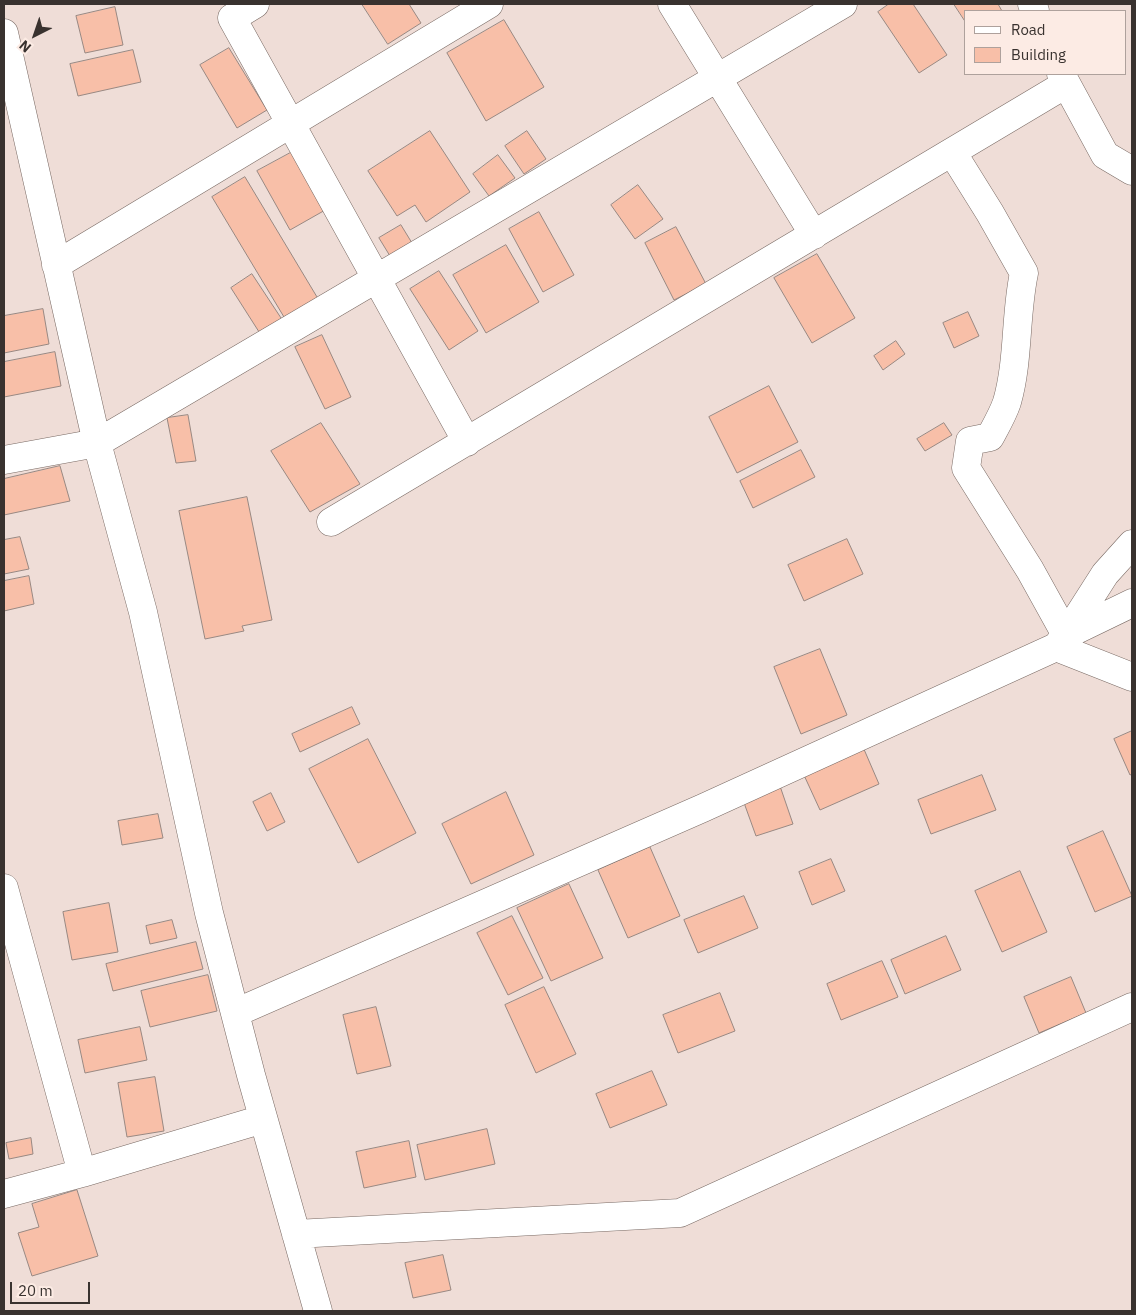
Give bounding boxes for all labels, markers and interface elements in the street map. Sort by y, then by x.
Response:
north arrow [10,10,60,60]
legend [964,10,1126,75]
text: Road [1011,20,1046,39]
text: N [15,36,35,56]
text: Building [1011,45,1066,64]
scale bar [12,1272,92,1304]
text: 20 m [18,1281,53,1300]

